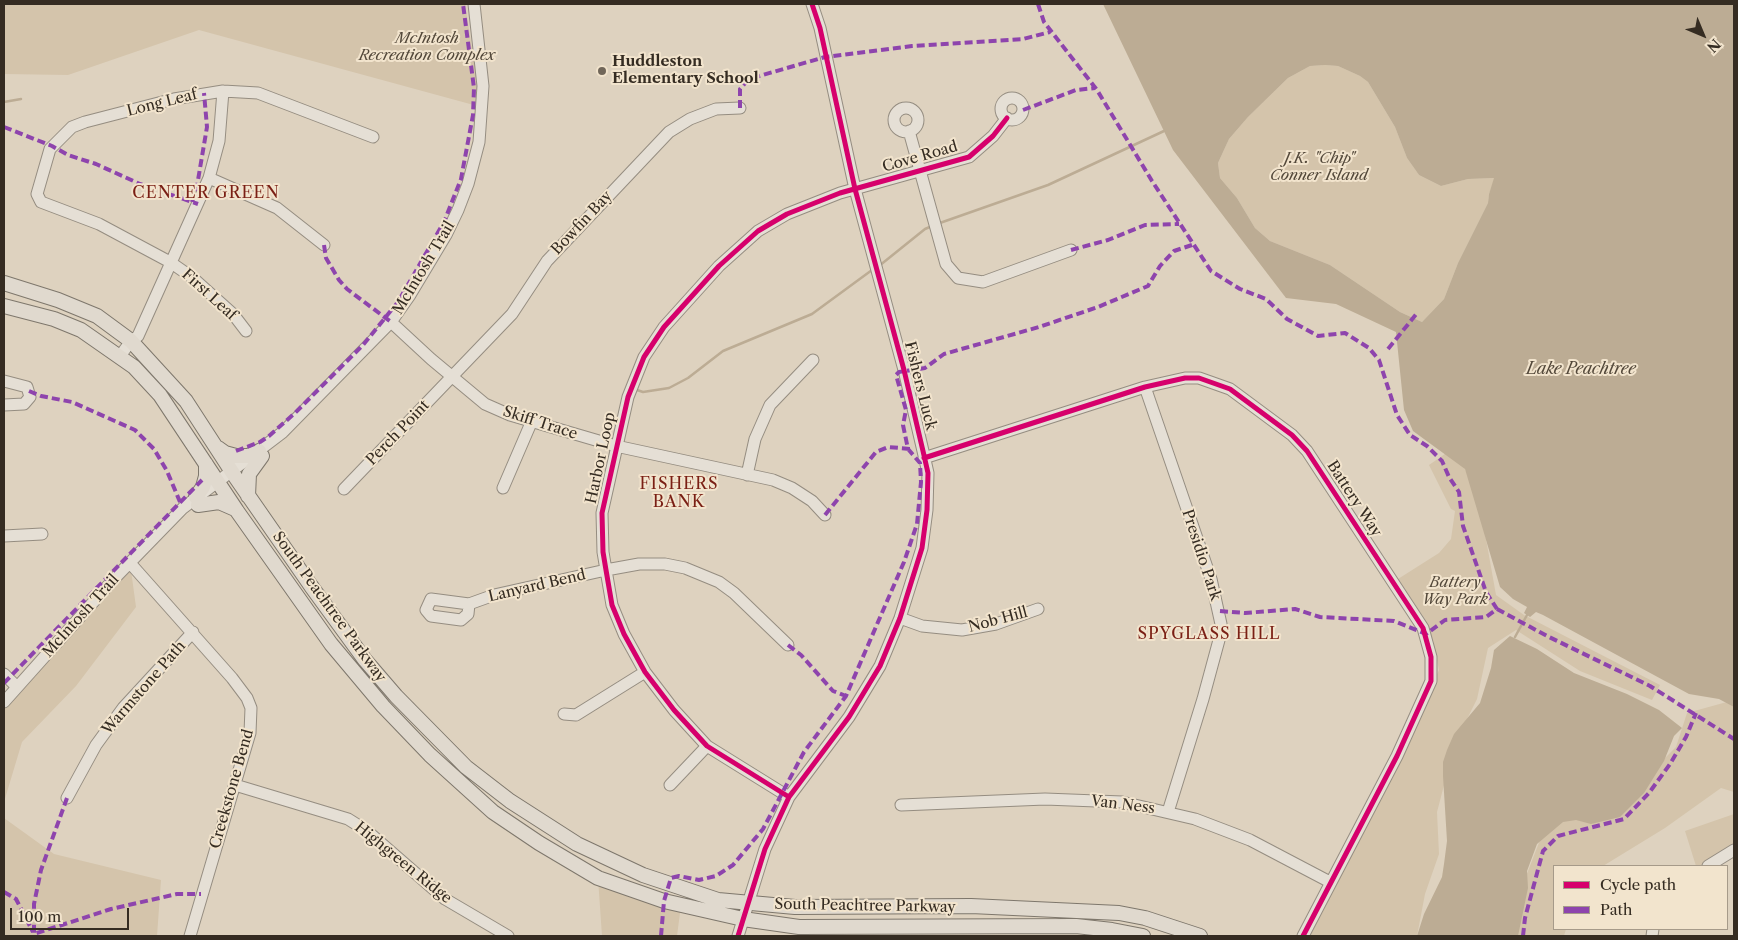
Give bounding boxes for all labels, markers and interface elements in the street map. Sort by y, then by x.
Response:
north arrow [1678,10,1728,60]
park label: McIntosh Recreation Complex [359,30,495,65]
text: N [1703,35,1724,56]
place label: Huddleston Elementary School [612,53,759,88]
marker: Huddleston Elementary School [596,65,608,77]
street label: Long Leaf [125,86,199,120]
street label: Cove Road [880,138,960,176]
park label: J.K. "Chip" Conner Island [1270,150,1368,185]
district label: CENTER GREEN [131,183,281,203]
street label: Bowfin Bay [548,187,616,259]
street label: McIntosh Trail [389,218,459,318]
street label: First Leaf [178,266,240,324]
street label: Fishers Luck [900,340,940,432]
water label: Lake Peachtree [1526,359,1636,379]
street label: Perch Point [363,397,433,469]
street label: Skiff Trace [500,402,580,444]
street label: Harbor Loop [583,411,619,505]
street label: Battery Way [1323,458,1385,540]
district label: FISHERS BANK [639,474,719,512]
street label: Presidio Park [1178,507,1224,603]
street label: South Peachtree Parkway [268,528,390,686]
street label: Lanyard Bend [487,566,587,606]
street label: McIntosh Trail [39,571,123,661]
park label: Battery Way Park [1422,574,1488,609]
street label: Nob Hill [966,603,1030,637]
district label: SPYGLASS HILL [1136,624,1282,644]
street label: Warmstone Path [98,637,190,739]
street label: Creekstone Bend [206,727,258,851]
street label: Van Ness [1090,792,1156,818]
street label: Highgreen Ridge [351,818,455,908]
legend [1553,865,1728,930]
text: Cycle path [1600,875,1676,894]
street label: South Peachtree Parkway [774,895,956,917]
scale bar [12,898,131,930]
text: Path [1600,900,1632,919]
text: 100 m [18,907,61,926]

